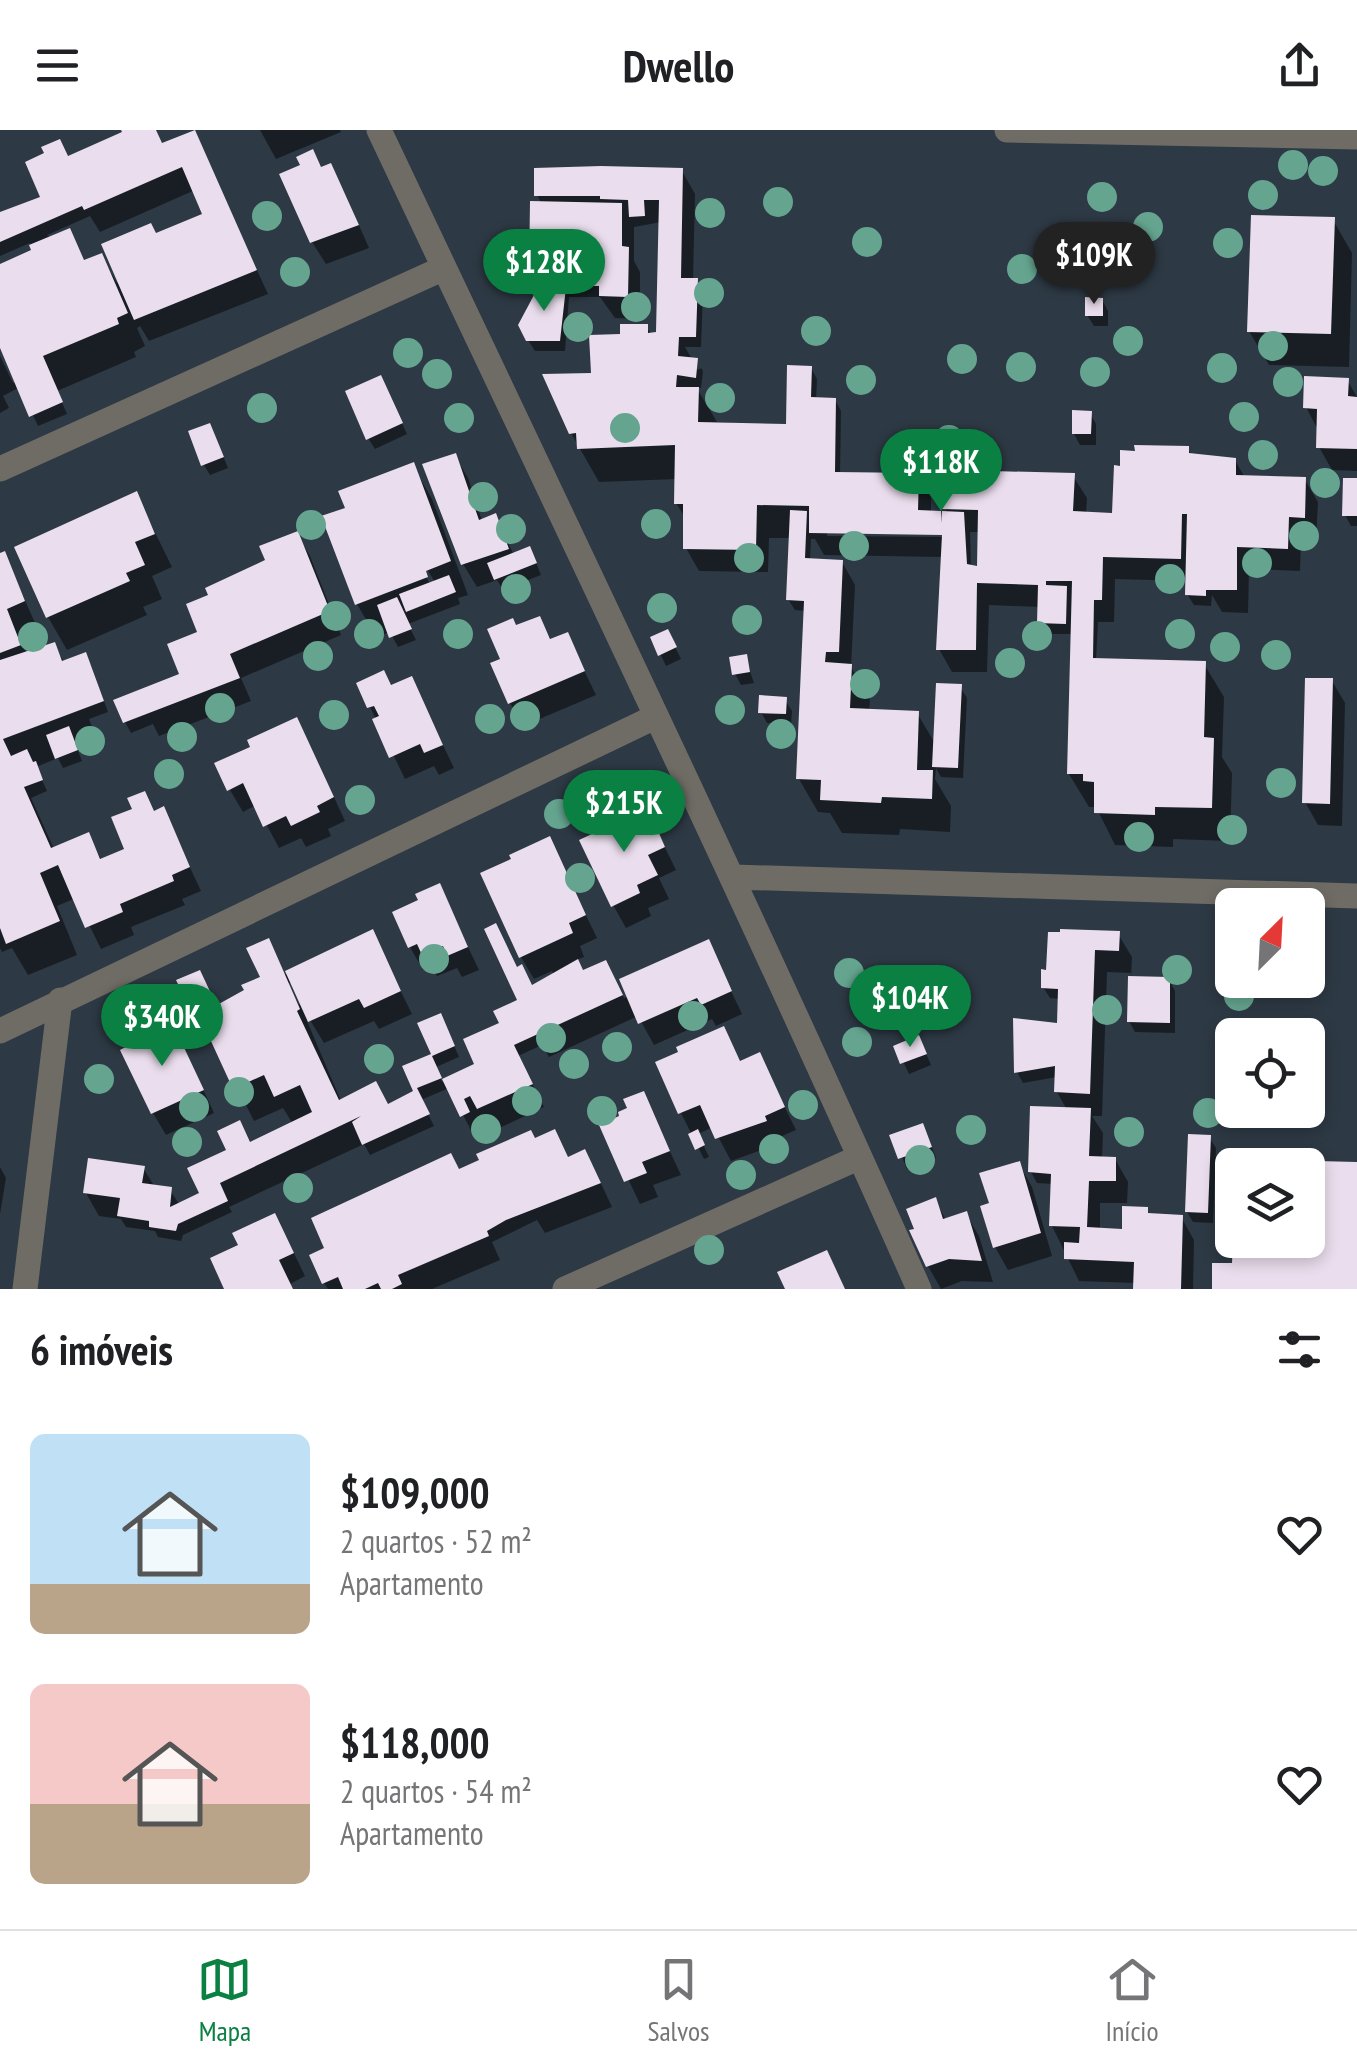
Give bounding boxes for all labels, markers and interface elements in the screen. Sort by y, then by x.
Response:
text: Dwello [623,36,734,94]
icon: menu [30,38,85,93]
icon: share [1272,38,1327,93]
pin: $109K [1024,222,1164,307]
pin: $128K [474,229,614,314]
text: $109K [1055,233,1133,275]
text: $128K [505,240,583,282]
pin: $118K [871,429,1011,514]
text: $118K [902,440,980,482]
pin: $215K [554,770,694,855]
text: $215K [585,781,663,823]
north arrow [1215,888,1325,998]
map controls [1215,888,1325,1258]
pin: $104K [840,965,980,1050]
text: $104K [871,976,949,1018]
pin: $340K [92,984,232,1069]
text: $340K [123,995,201,1037]
button: locate [1215,1018,1325,1128]
button: layers [1215,1148,1325,1258]
text: 6 imóveis [30,1322,173,1377]
icon: filters [1272,1322,1327,1377]
text: $109,000 [340,1465,490,1520]
icon: home [110,1474,230,1594]
icon: heart [1272,1507,1327,1562]
text: 2 quartos · 52 m² [340,1520,532,1562]
text: Apartamento [340,1562,483,1604]
text: $118,000 [340,1715,490,1770]
icon: home [110,1724,230,1844]
icon: heart [1272,1757,1327,1812]
text: 2 quartos · 54 m² [340,1770,532,1812]
text: Apartamento [340,1812,483,1854]
tab: Mapa [197,1952,252,2049]
tab: Salvos [647,1952,710,2049]
tab: Início [1105,1952,1160,2049]

